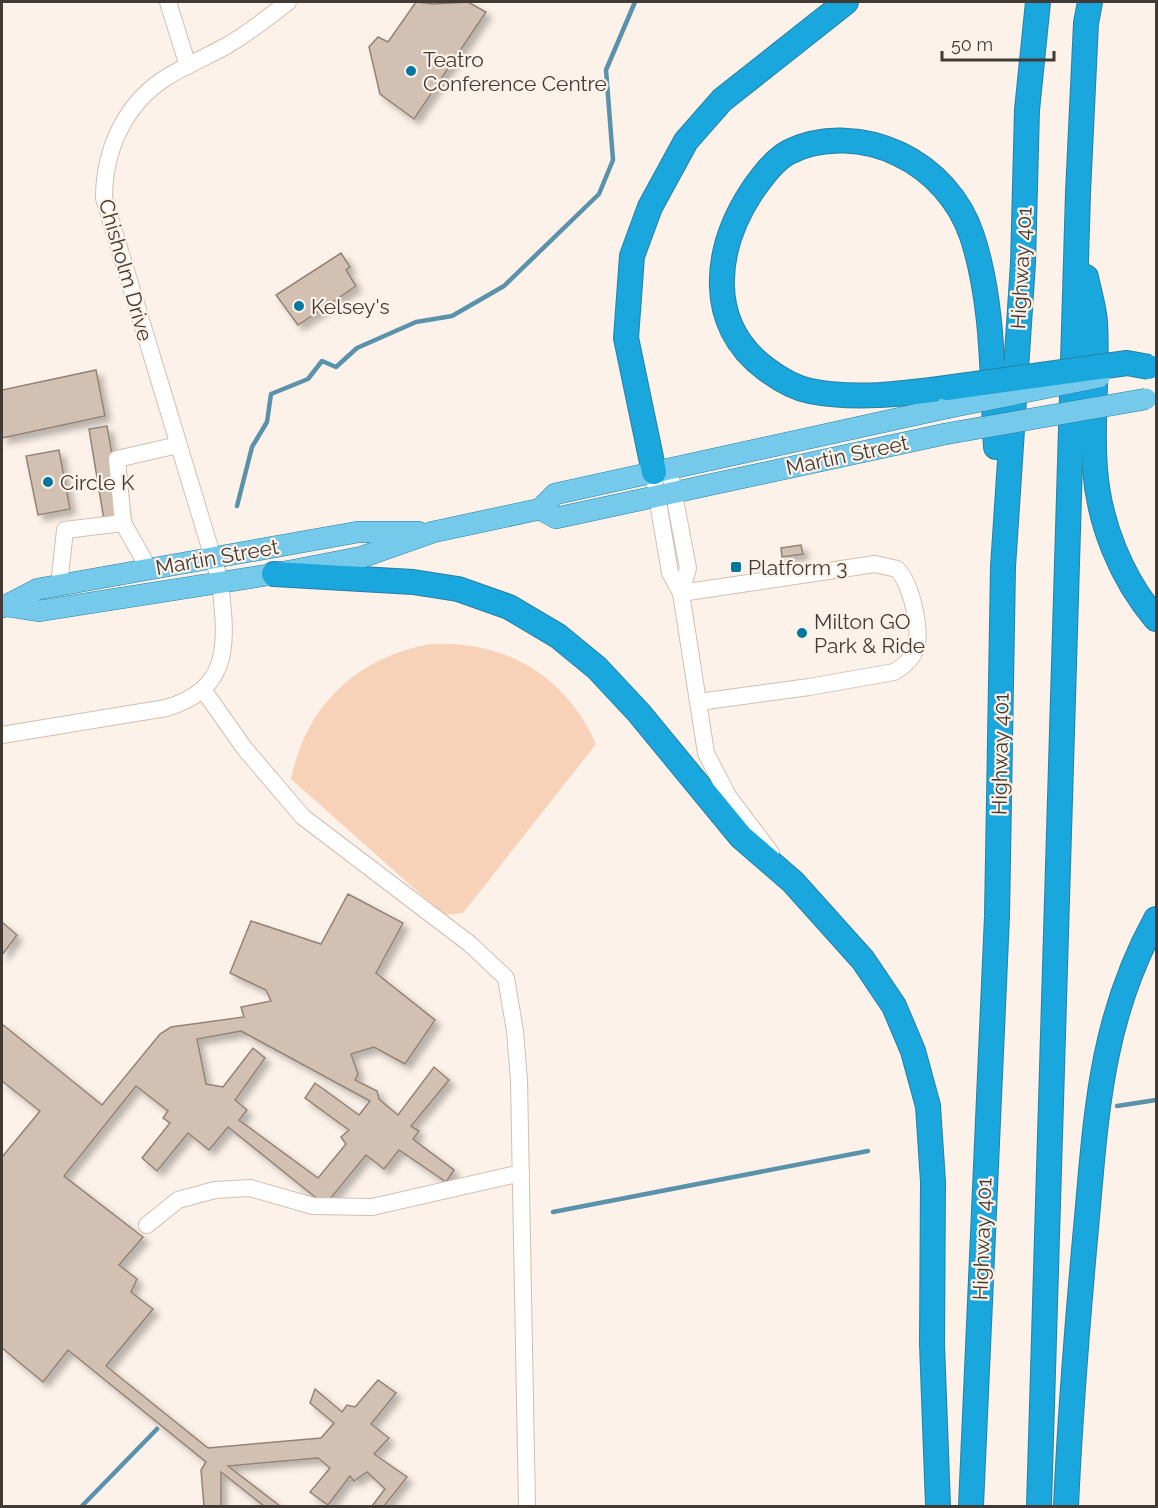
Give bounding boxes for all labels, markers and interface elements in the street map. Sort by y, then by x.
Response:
scale bar [942,24,1054,62]
text: 50 m [951,34,993,55]
place label: Teatro Conference Centre [423,47,607,96]
marker: Teatro Conference Centre [404,64,418,78]
street label: Chisholm Drive [94,196,158,344]
street label: Highway 401 [1005,206,1037,330]
place label: Kelsey's [311,294,390,319]
marker: Kelsey's [292,299,306,313]
street label: Martin Street [783,430,911,480]
place label: Circle K [60,470,135,495]
marker: Circle K [41,475,55,489]
street label: Martin Street [153,534,281,580]
place label: Platform 3 [748,555,848,580]
marker: Platform 3 [729,560,743,574]
place label: Milton GO Park & Ride [814,609,925,658]
marker: Milton GO Park & Ride [795,626,809,640]
street label: Highway 401 [986,693,1014,815]
street label: Highway 401 [967,1177,997,1301]

